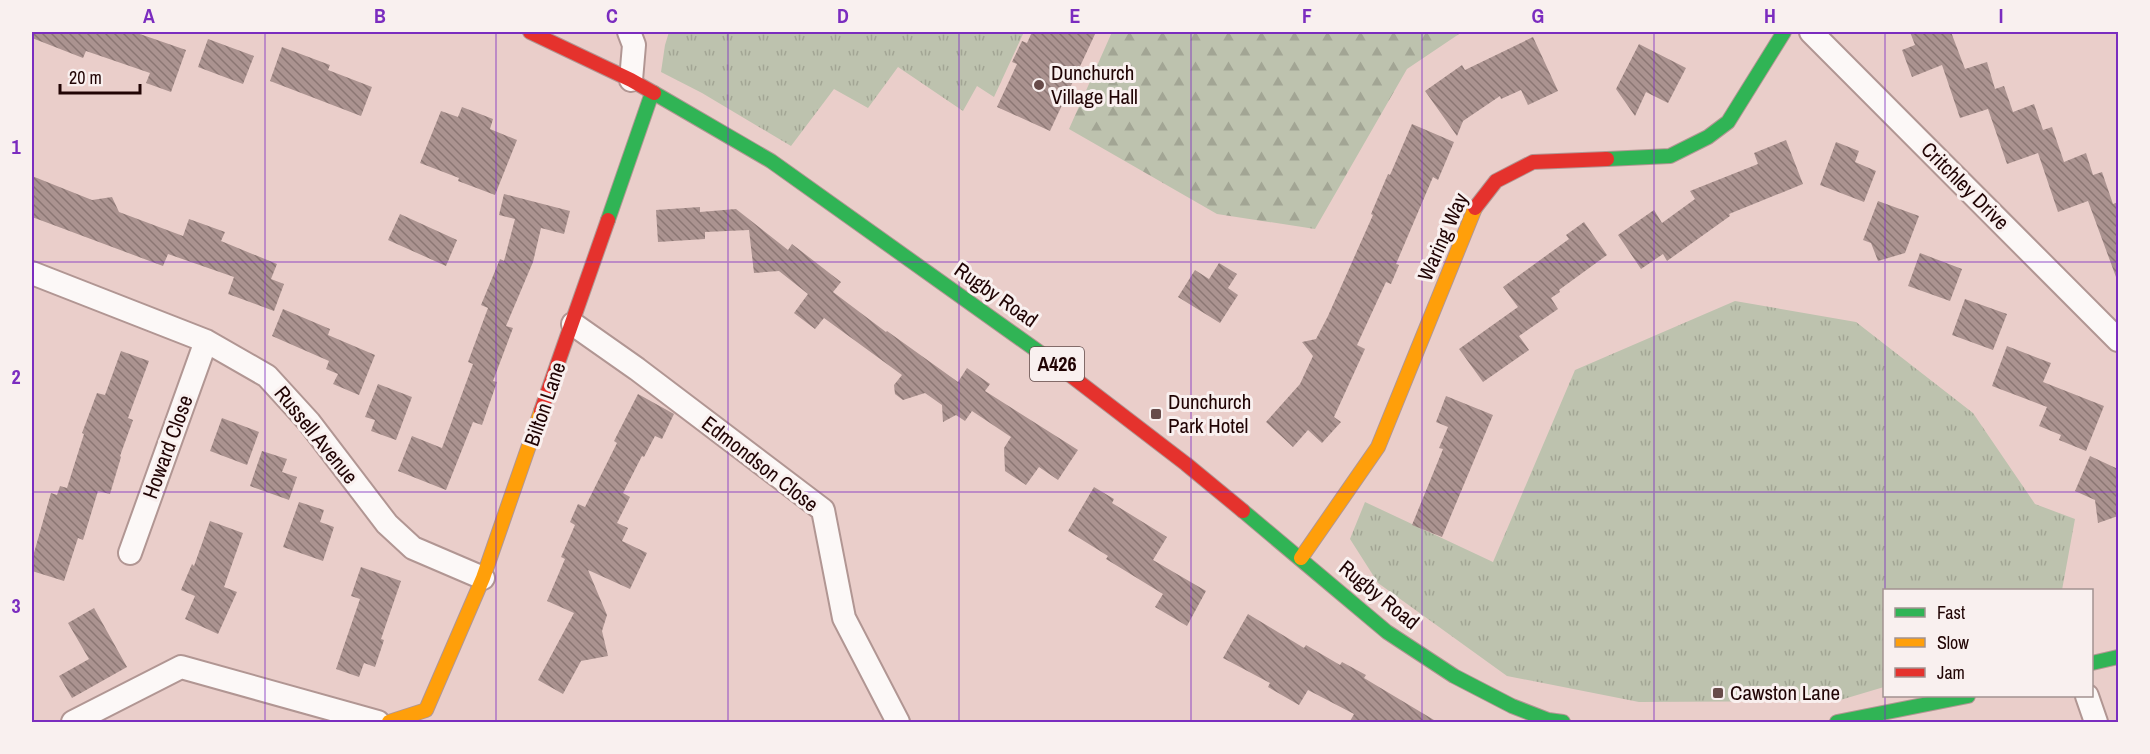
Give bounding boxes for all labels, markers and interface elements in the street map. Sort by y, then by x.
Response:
text: A [143,2,155,29]
text: B [374,2,386,29]
text: C [606,2,618,29]
text: D [837,2,849,29]
text: E [1070,2,1081,29]
text: F [1302,2,1312,29]
text: G [1532,2,1544,29]
text: H [1764,2,1776,29]
text: I [1999,2,2003,29]
scale bar [60,57,140,95]
place label: Dunchurch Village Hall [1051,58,1138,111]
text: 20 m [69,65,102,90]
marker: Dunchurch Village Hall [1032,78,1046,92]
text: 1 [11,133,21,160]
street label: Critchley Drive [1915,135,2016,236]
street label: Waring Way [1410,188,1475,285]
street label: Rugby Road [949,255,1044,334]
road number: A426 [1030,347,1084,381]
street label: Bilton Lane [517,358,572,450]
text: 2 [11,363,21,390]
street label: Russell Avenue [268,380,365,490]
place label: Dunchurch Park Hotel [1168,387,1251,440]
street label: Howard Close [135,391,200,503]
marker: Dunchurch Park Hotel [1149,407,1163,421]
street label: Edmondson Close [696,409,825,518]
street label: Rugby Road [1333,553,1426,636]
legend [1883,589,2093,697]
text: 3 [11,592,21,619]
text: Fast [1937,600,1965,625]
text: Slow [1937,630,1969,655]
text: Jam [1937,660,1965,685]
place label: Cawston Lane [1730,678,1840,707]
marker: Cawston Lane [1711,686,1725,700]

